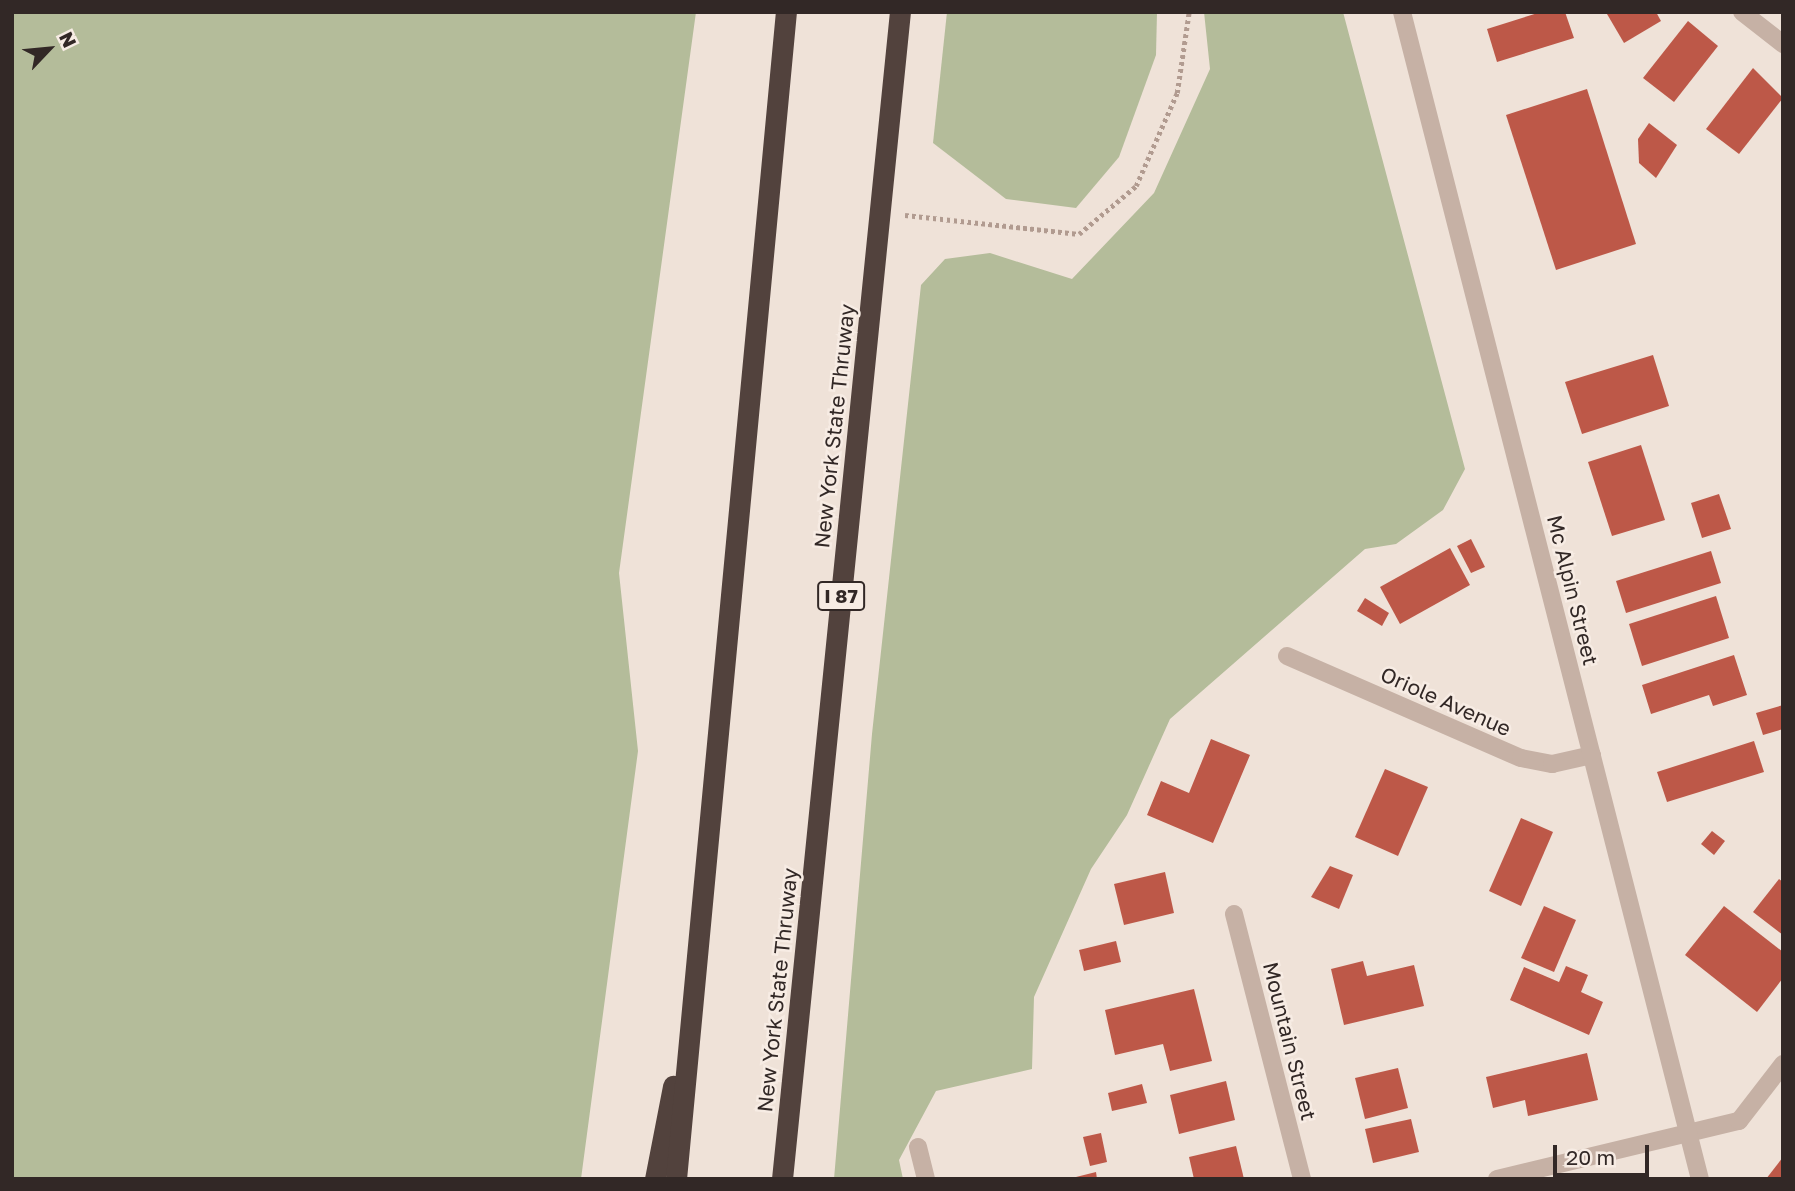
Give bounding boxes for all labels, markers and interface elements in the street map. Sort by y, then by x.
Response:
north arrow [14,14,84,84]
text: N [55,28,82,51]
street label: New York State Thruway [809,303,859,549]
street label: Mc Alpin Street [1542,512,1604,668]
road number: I 87 [816,580,866,611]
street label: Oriole Avenue [1377,661,1515,741]
street label: New York State Thruway [752,867,802,1113]
street label: Mountain Street [1258,959,1322,1123]
scale bar [1557,1132,1653,1176]
text: 20 m [1566,1144,1615,1170]

